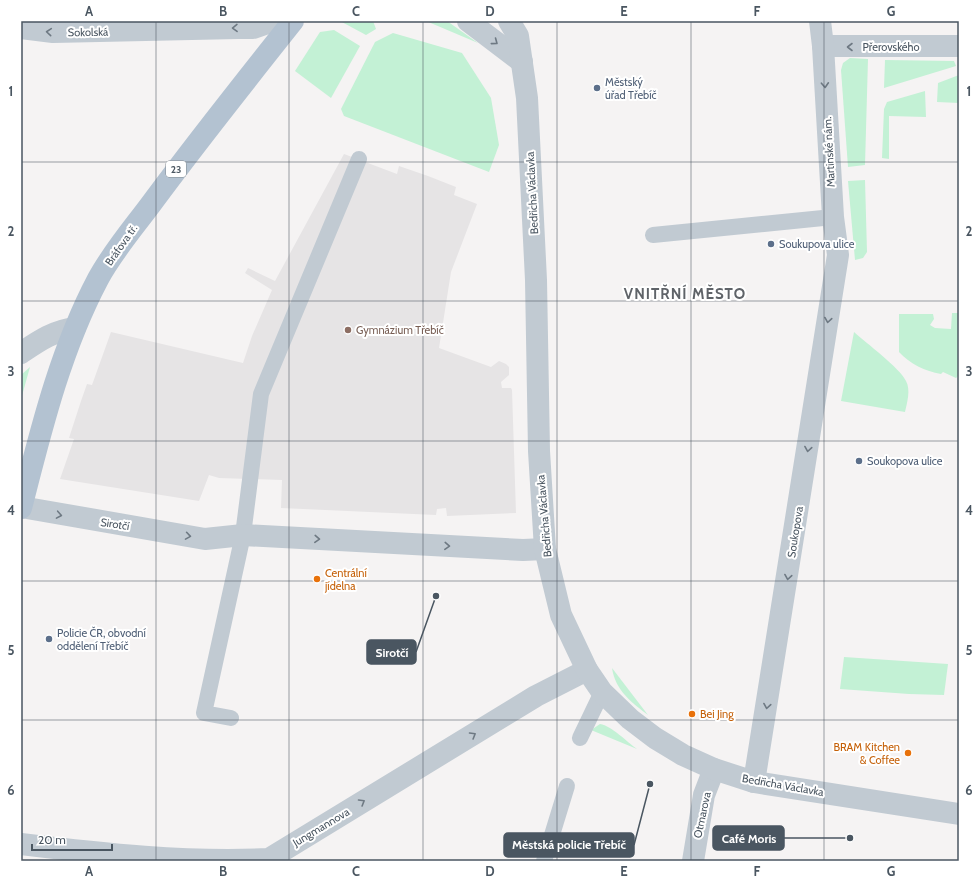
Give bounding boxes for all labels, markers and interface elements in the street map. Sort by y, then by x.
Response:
text: A [85,3,94,19]
text: B [219,3,227,19]
text: C [352,3,360,19]
text: D [485,3,495,19]
text: E [620,3,628,19]
text: F [754,3,761,19]
text: G [887,3,896,19]
one-way arrow [232,24,238,32]
street label: Sokolská [68,25,109,39]
one-way arrow [46,27,52,36]
one-way arrow [490,37,497,44]
street label: Přerovského [863,40,919,54]
one-way arrow [847,43,853,51]
place label: Městský úřad Třebíč [605,75,657,102]
one-way arrow [821,82,830,88]
text: 1 [9,83,13,99]
marker: Městský úřad Třebíč [592,83,602,93]
text: 1 [967,83,971,99]
street label: Martinské nám. [820,116,838,188]
street label: Bedřicha Václavka [523,151,541,235]
road number: 23 [166,161,186,177]
street label: Bráfova tř. [102,222,140,268]
text: 2 [8,223,15,239]
text: 2 [966,223,973,239]
place label: Soukupova ulice [779,237,855,251]
marker: Soukupova ulice [766,239,776,249]
district label: VNITŘNÍ MĚSTO [624,284,746,303]
one-way arrow [825,317,833,323]
place label: Gymnázium Třebíč [356,323,444,337]
marker: Gymnázium Třebíč [343,325,353,335]
text: 3 [7,363,15,379]
text: 3 [965,363,973,379]
one-way arrow [804,446,813,452]
place label: Soukopova ulice [867,454,943,468]
marker: Soukopova ulice [854,456,864,466]
street label: Bedřicha Václavka [533,474,555,558]
text: 4 [7,502,15,518]
text: 4 [965,502,973,518]
street label: Soukopova [784,505,806,559]
one-way arrow [56,510,63,518]
street label: Sirotčí [100,515,131,533]
one-way arrow [185,531,191,540]
one-way arrow [314,535,320,543]
one-way arrow [444,541,450,550]
place label: Centrální jídelna [324,566,367,593]
marker: Centrální jídelna [312,574,322,584]
one-way arrow [784,574,793,580]
place label: Policie ČR, obvodní oddělení Třebíč [57,626,146,653]
marker: Policie ČR, obvodní oddělení Třebíč [44,634,54,644]
callout: Sirotčí [367,640,416,664]
text: 5 [8,642,15,658]
text: 5 [966,642,973,658]
text: Sirotčí [376,645,409,660]
one-way arrow [763,702,772,709]
place label: Bei Jing [700,707,734,721]
marker: Bei Jing [687,709,697,719]
one-way arrow [469,732,476,739]
place label: BRAM Kitchen & Coffee [833,740,900,767]
marker: BRAM Kitchen & Coffee [903,748,913,758]
street label: Bedřicha Václavka [741,771,826,799]
text: 6 [7,782,15,798]
text: 6 [965,782,973,798]
street label: Otmarova [690,790,714,839]
one-way arrow [358,799,365,807]
street label: Jungmannova [289,804,353,850]
scale bar [32,826,112,852]
callout: Café Moris [713,826,784,850]
text: Café Moris [722,831,776,846]
text: 20 m [38,832,66,847]
callout: Městská policie Třebíč [504,833,634,857]
text: Městská policie Třebíč [512,837,626,852]
text: A [85,863,94,879]
text: B [219,863,227,879]
text: C [352,863,360,879]
text: D [485,863,495,879]
text: E [620,863,628,879]
text: F [754,863,761,879]
text: G [887,863,896,879]

